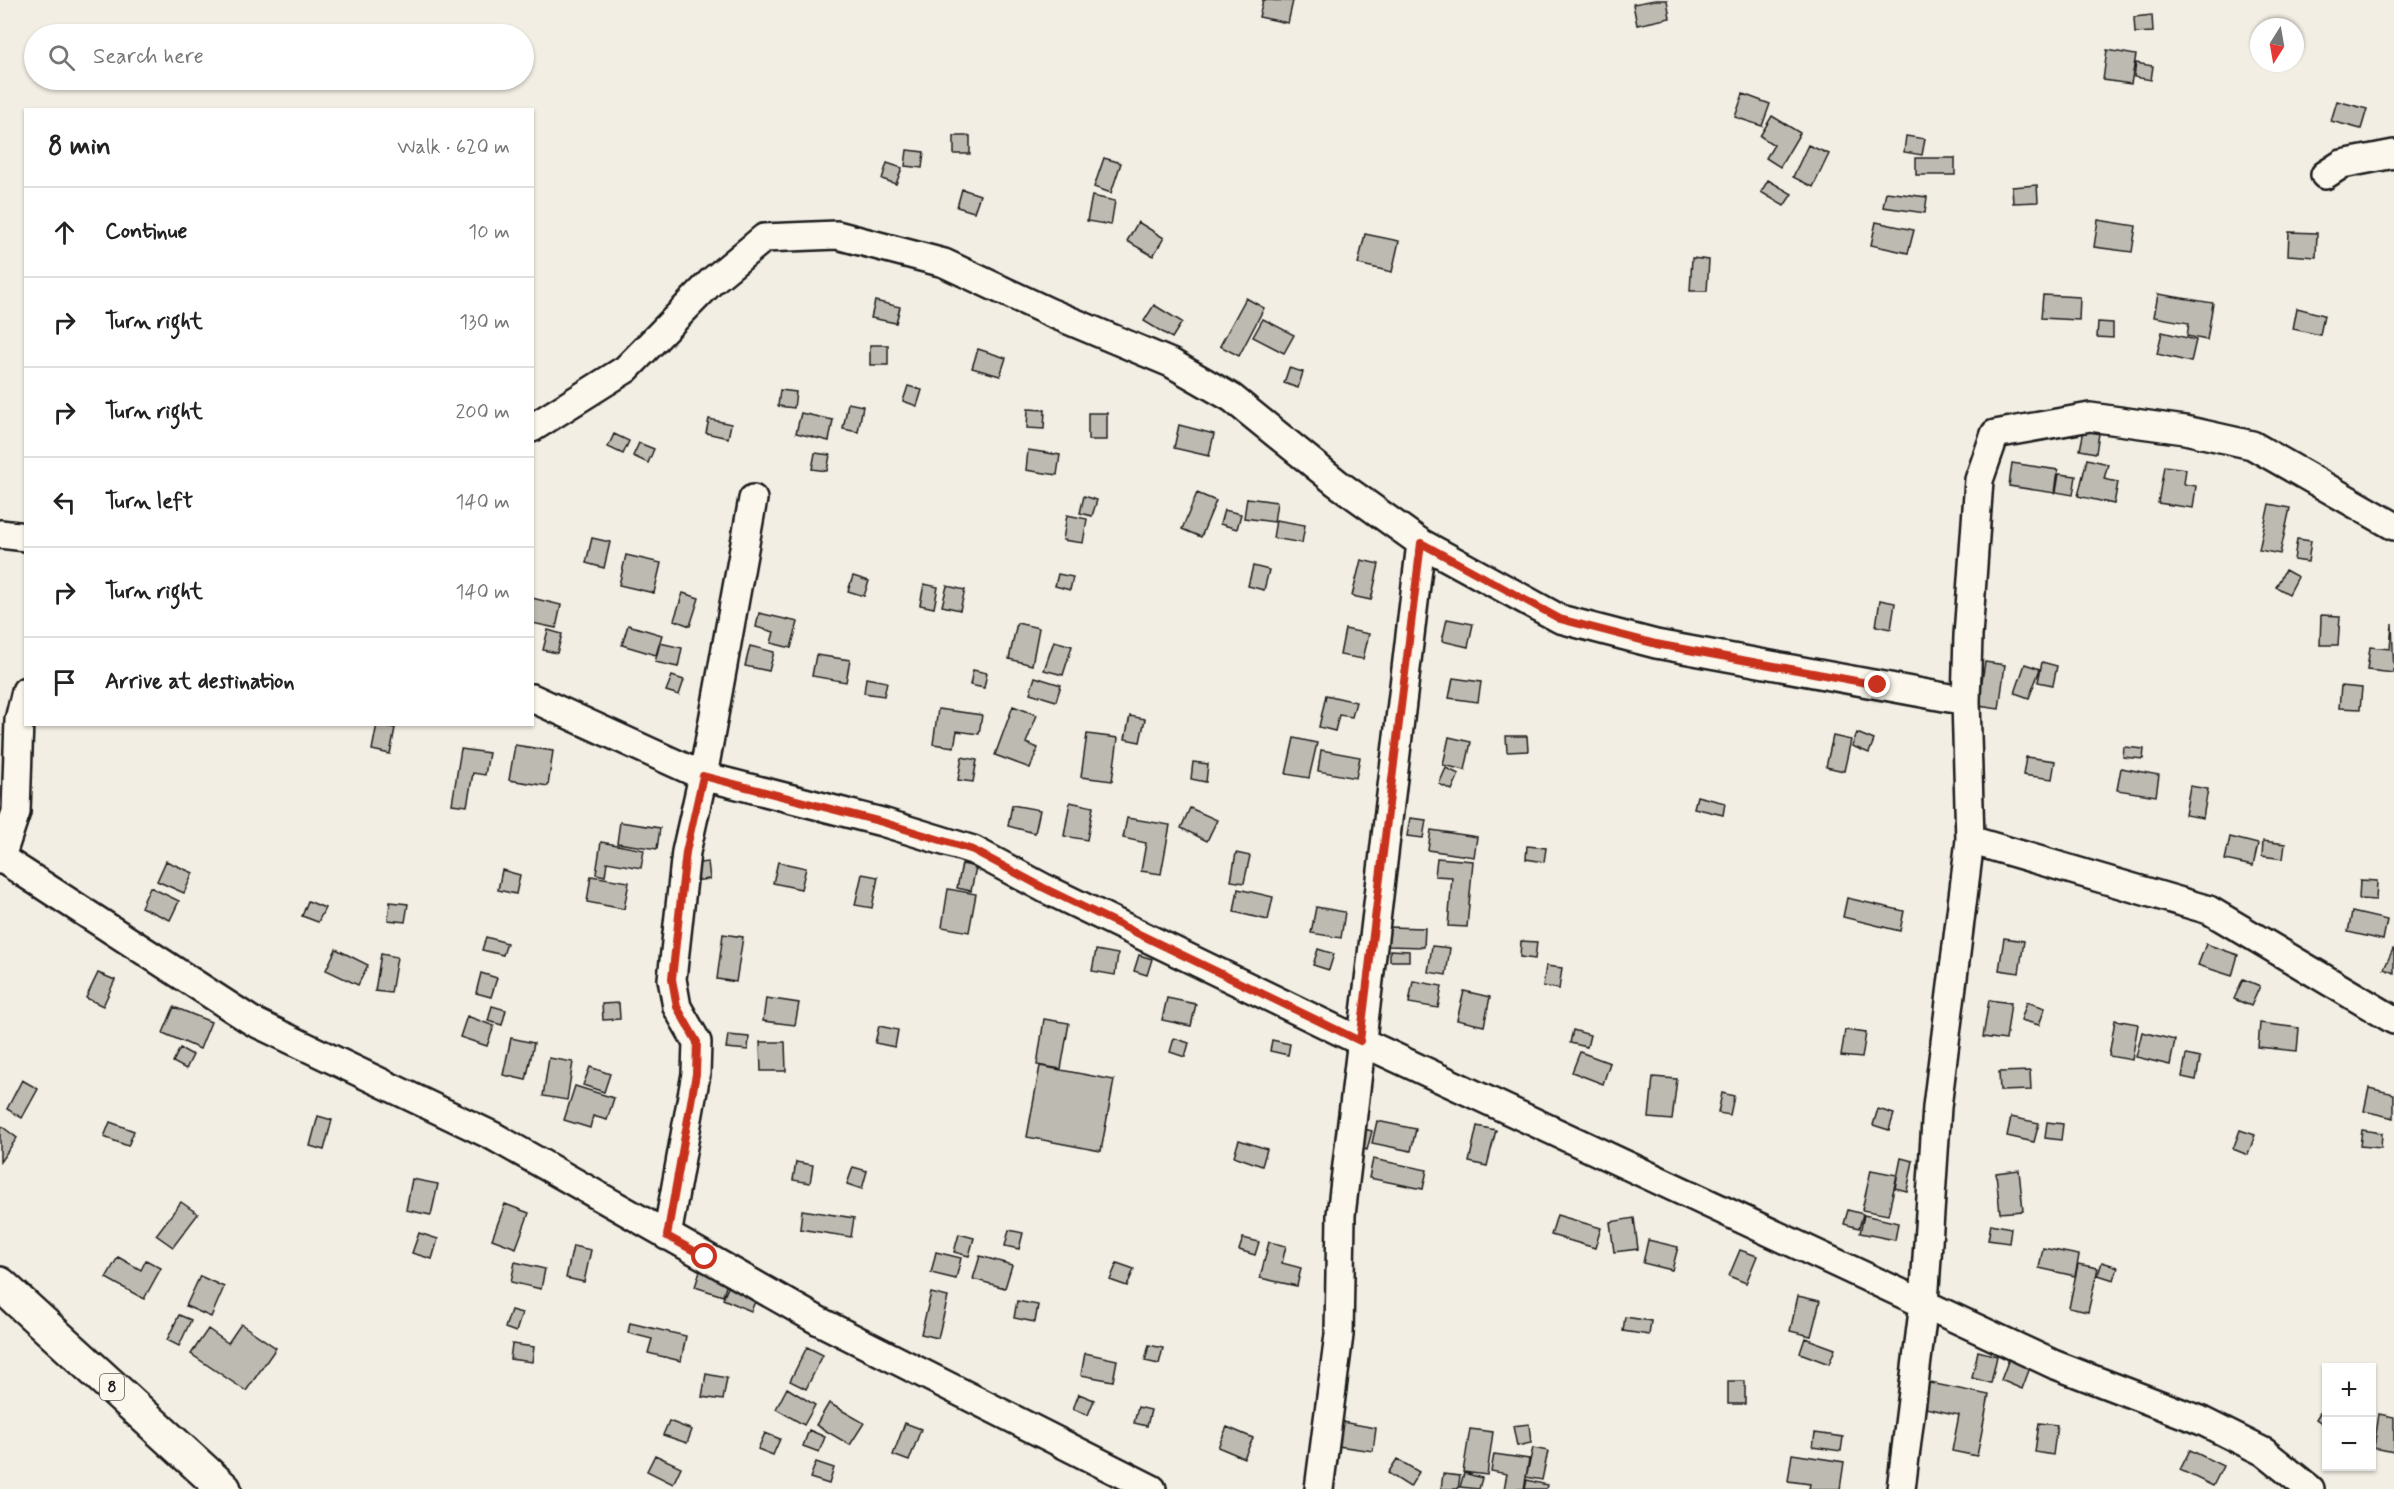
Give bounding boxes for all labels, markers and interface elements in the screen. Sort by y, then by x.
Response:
north arrow [2250,18,2304,72]
search box [24,24,534,90]
icon: search [45,41,78,74]
text: Search here [93,43,204,71]
text: 8 min [48,130,111,164]
text: Walk · 620 m [397,134,510,161]
icon: ahead [48,216,81,249]
text: Continue [105,218,187,246]
text: 10 m [468,219,510,246]
icon: right [48,306,81,339]
text: Turn right [105,308,203,336]
text: 130 m [459,309,510,336]
icon: right [48,396,81,429]
text: Turn right [105,398,203,426]
text: 200 m [455,399,510,426]
icon: left [48,486,81,519]
text: Turn left [105,488,193,516]
text: 140 m [456,489,510,516]
icon: right [48,576,81,609]
text: Turn right [105,578,203,606]
text: 140 m [456,579,510,606]
icon: arrive [48,666,81,699]
text: Arrive at destination [105,668,295,696]
route end [1864,671,1890,697]
route start [691,1243,717,1269]
map controls [2322,1363,2376,1471]
button: + [2322,1363,2376,1417]
road number: 8 [100,1374,124,1400]
button: − [2322,1417,2376,1471]

